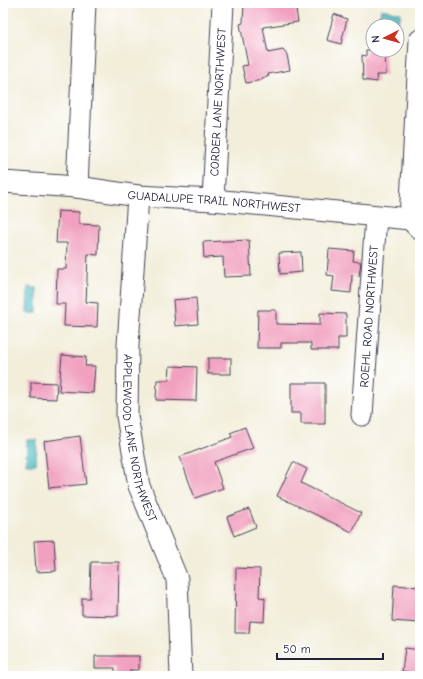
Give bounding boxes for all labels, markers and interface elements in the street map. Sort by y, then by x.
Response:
north arrow [365,18,405,58]
street label: CORDER LANE NORTHWEST [207,27,229,177]
text: N [369,35,382,43]
street label: GUADALUPE TRAIL NORTHWEST [126,188,302,215]
street label: ROEHL ROAD NORTHWEST [357,244,381,388]
street label: APPLEWOOD LANE NORTHWEST [120,354,160,525]
scale bar [277,635,383,661]
text: 50 m [283,642,311,656]

